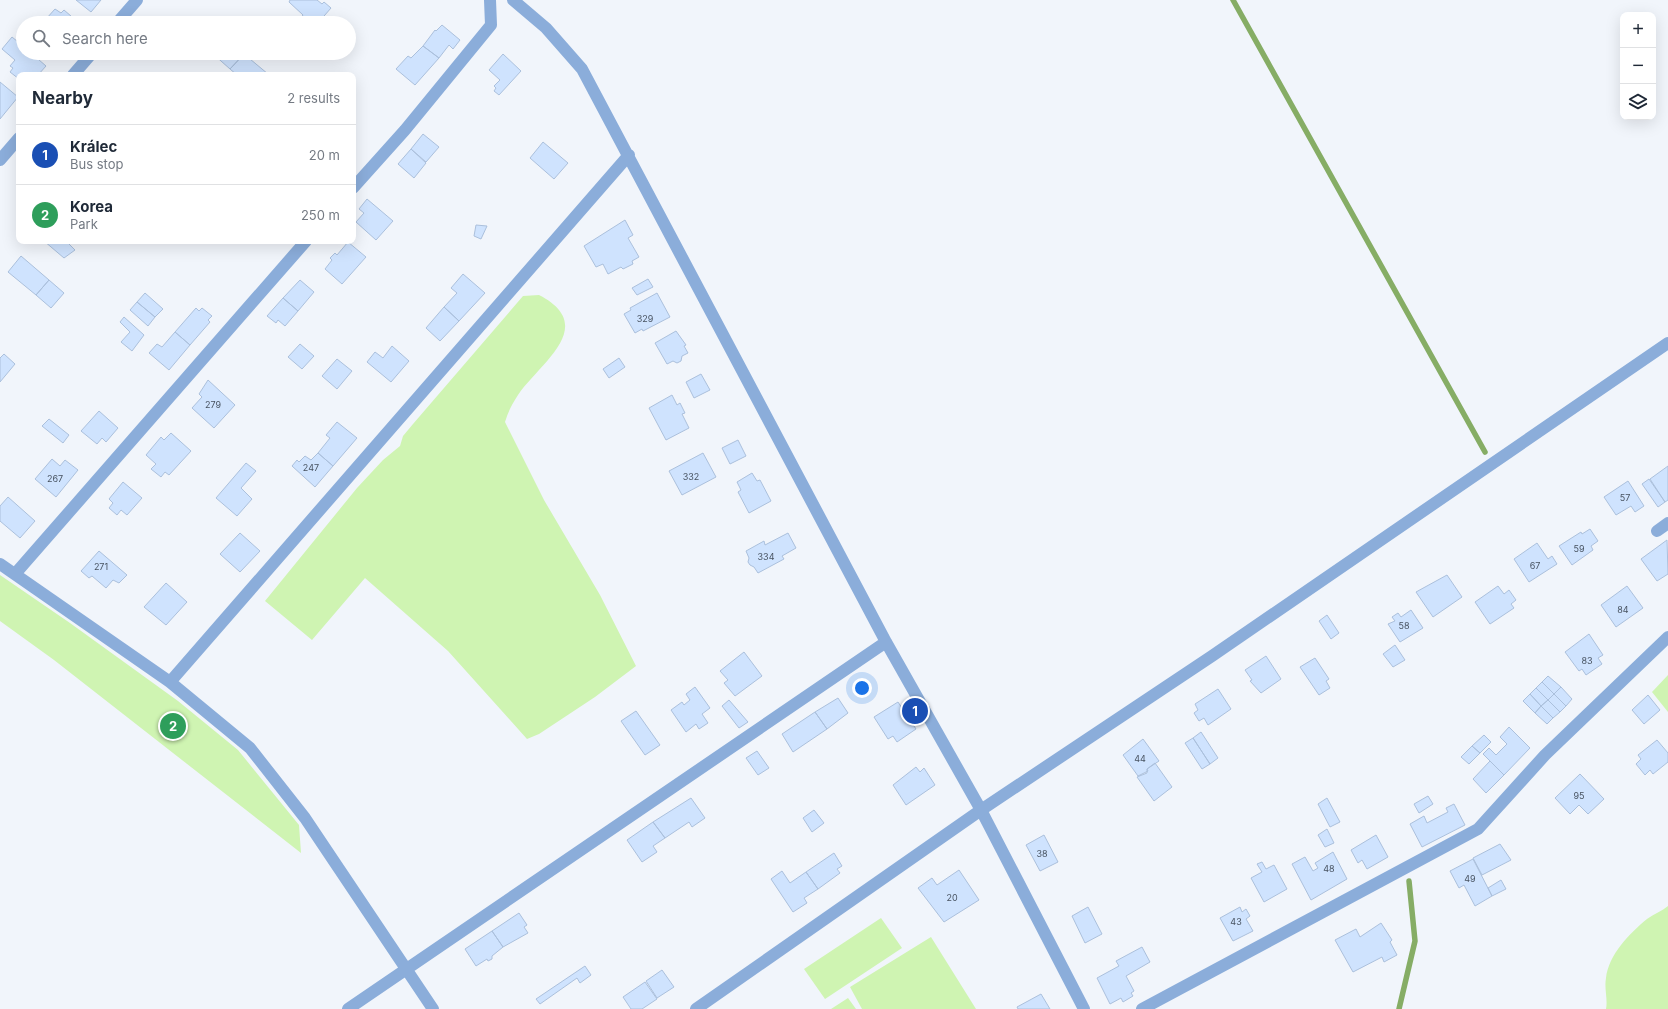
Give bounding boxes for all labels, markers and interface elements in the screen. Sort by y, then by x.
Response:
map controls [1620,12,1656,120]
button: + [1620,12,1656,48]
search box [16,16,356,60]
icon: search [30,27,52,49]
text: Search here [62,29,148,48]
button: − [1620,48,1656,84]
button: layers [1620,84,1656,120]
text: Nearby [32,88,93,108]
text: 2 results [287,90,340,106]
text: Králec [70,137,117,156]
text: 1 [42,147,48,163]
text: 20 m [309,147,340,163]
text: Bus stop [70,156,123,172]
text: Korea [70,197,113,216]
text: 2 [41,207,49,223]
text: 250 m [301,207,340,223]
text: Park [70,216,98,232]
house number: 329 [637,313,654,324]
house number: 279 [205,399,221,410]
house number: 247 [303,462,319,473]
house number: 332 [683,471,699,482]
house number: 267 [47,473,63,484]
house number: 57 [1620,492,1630,503]
house number: 59 [1573,543,1585,554]
house number: 334 [758,551,775,562]
house number: 67 [1530,560,1540,571]
house number: 271 [94,561,108,572]
house number: 84 [1617,604,1629,615]
house number: 58 [1398,620,1410,631]
house number: 83 [1581,655,1593,666]
your location [852,678,872,698]
pin: 1 [902,696,928,726]
pin: 2 [160,711,186,741]
house number: 44 [1134,753,1146,764]
house number: 95 [1573,790,1585,801]
house number: 38 [1036,848,1048,859]
house number: 48 [1323,863,1335,874]
house number: 49 [1464,873,1476,884]
house number: 20 [946,892,958,903]
house number: 43 [1230,916,1242,927]

